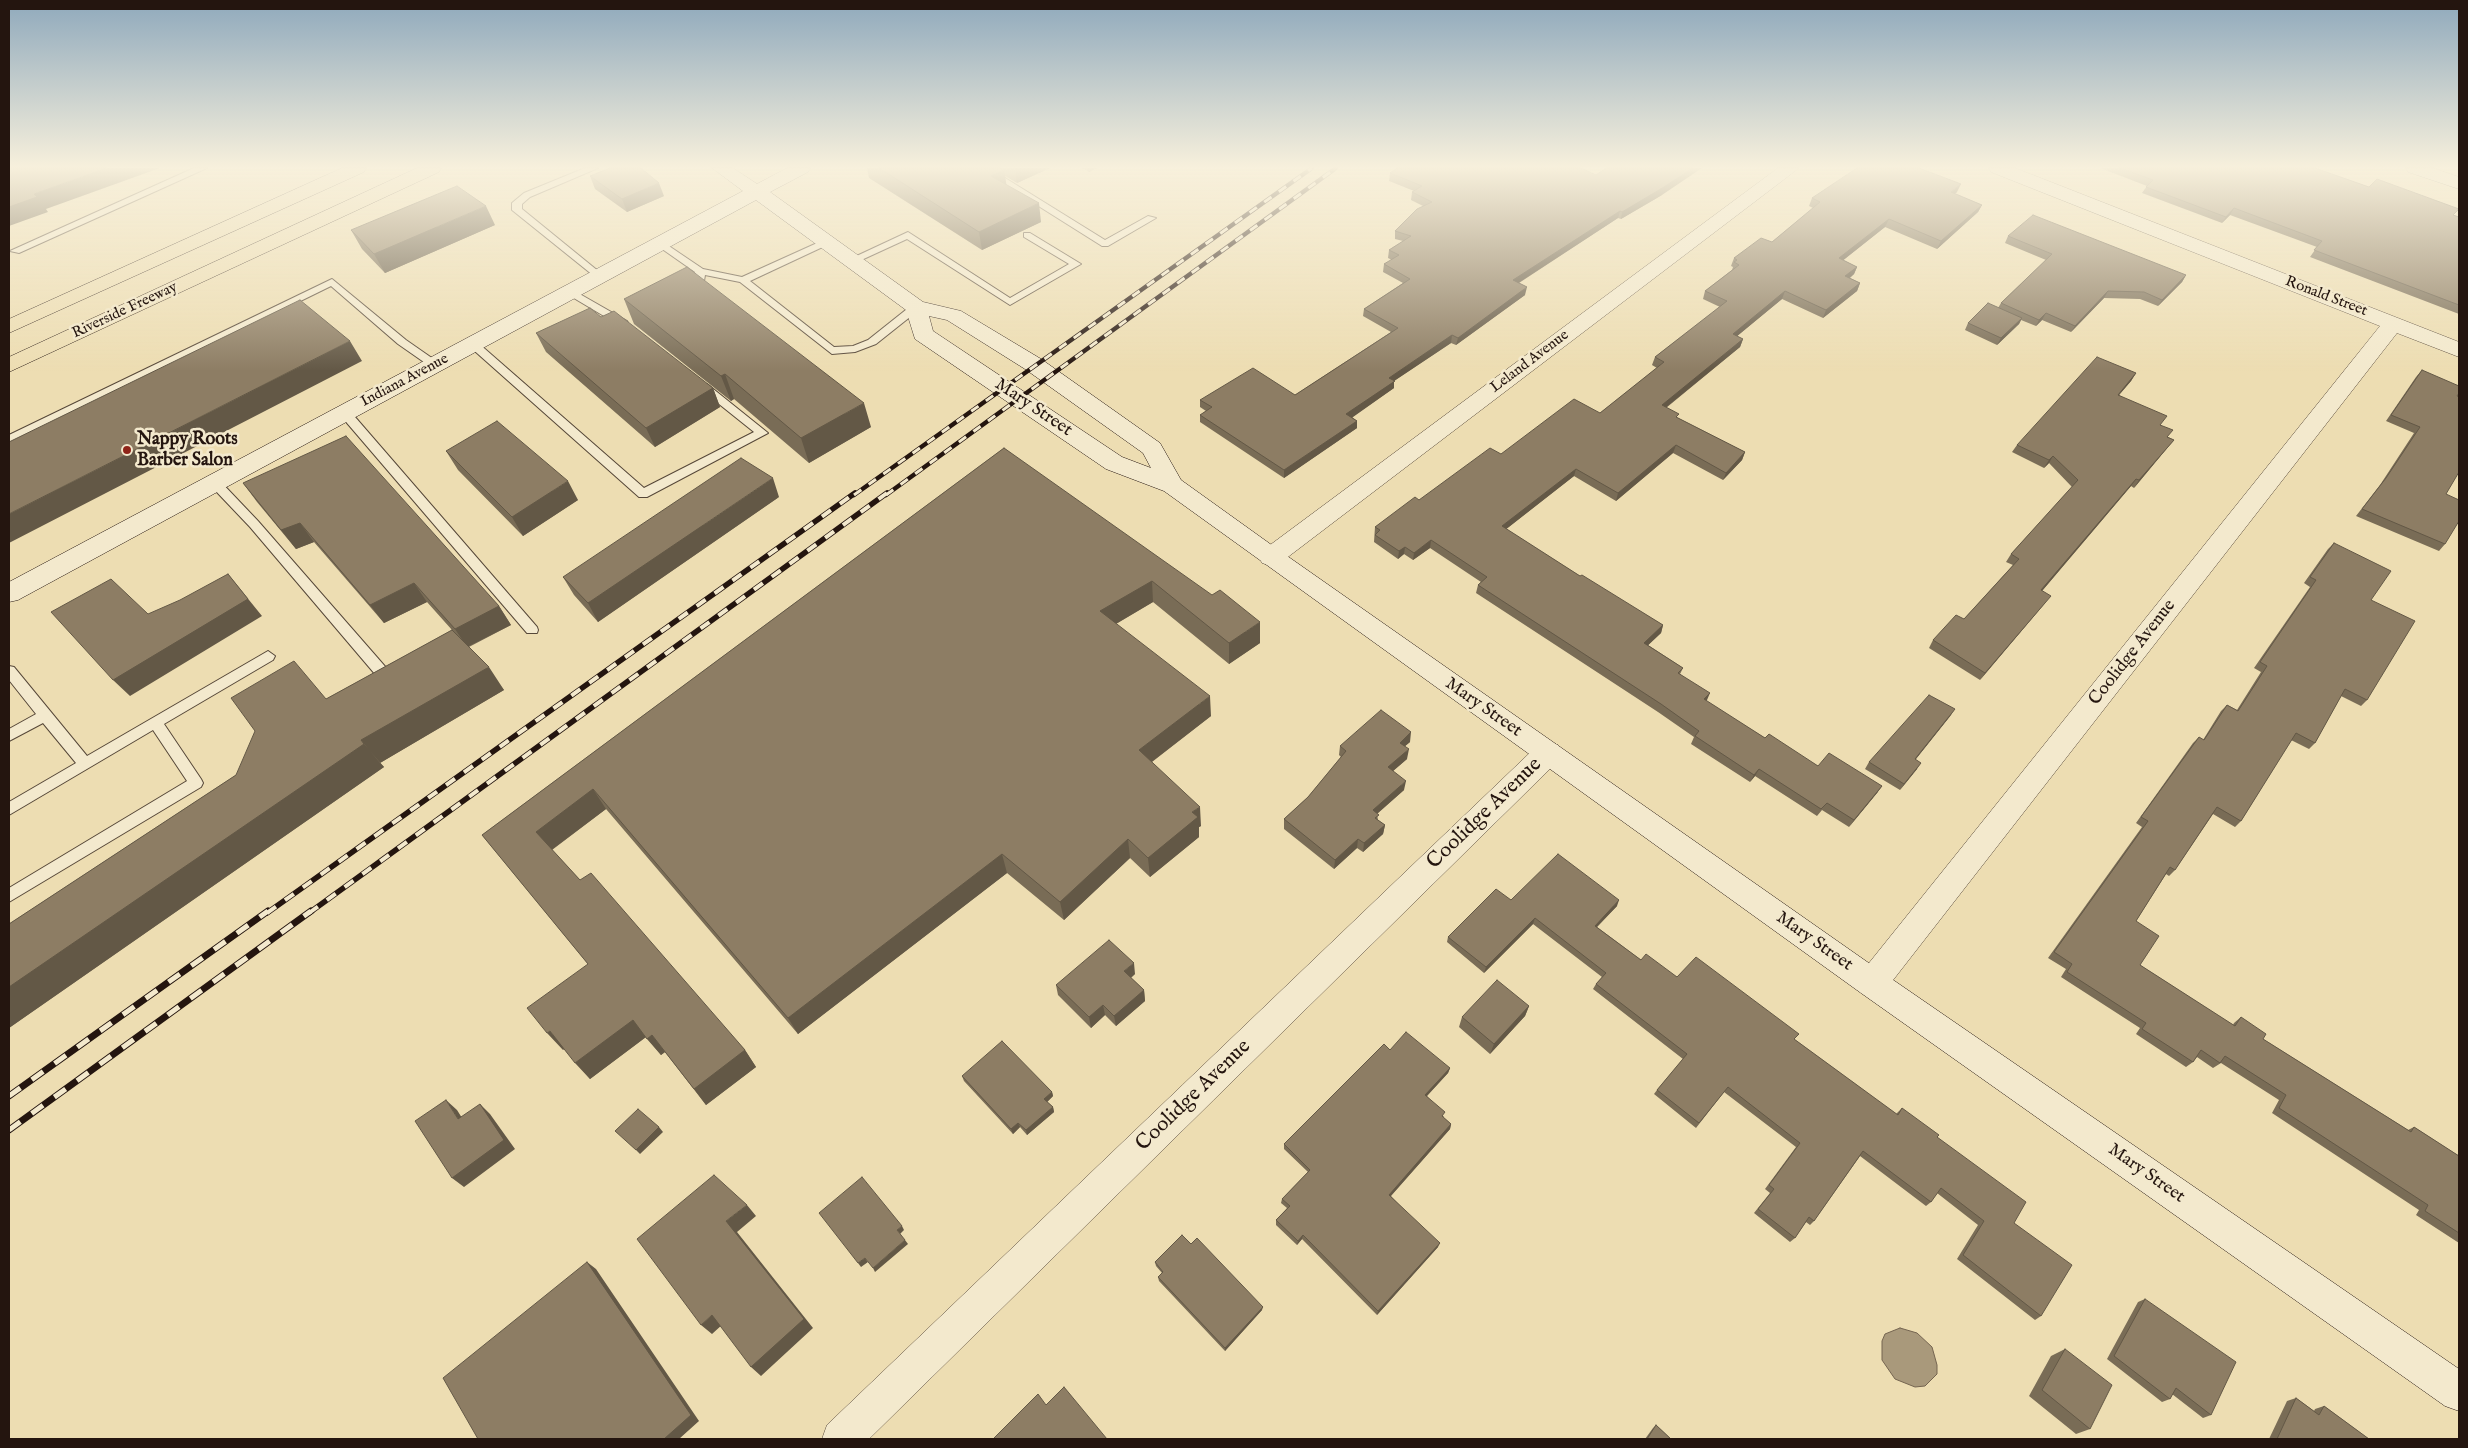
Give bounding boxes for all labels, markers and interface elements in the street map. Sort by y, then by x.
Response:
street label: Ronald Street [2282,273,2370,321]
street label: Riverside Freeway [70,279,180,343]
street label: Leland Avenue [1487,327,1573,397]
street label: Indiana Avenue [358,350,452,412]
street label: Mary Street [990,374,1076,442]
place label: Nappy Roots Barber Salon [137,429,237,472]
marker: Nappy Roots Barber Salon [121,444,133,456]
street label: Coolidge Avenue [2085,596,2181,710]
street label: Mary Street [1440,674,1526,742]
street label: Coolidge Avenue [1422,753,1548,875]
street label: Mary Street [1771,908,1857,976]
street label: Coolidge Avenue [1131,1035,1257,1157]
street label: Mary Street [2103,1140,2189,1208]

